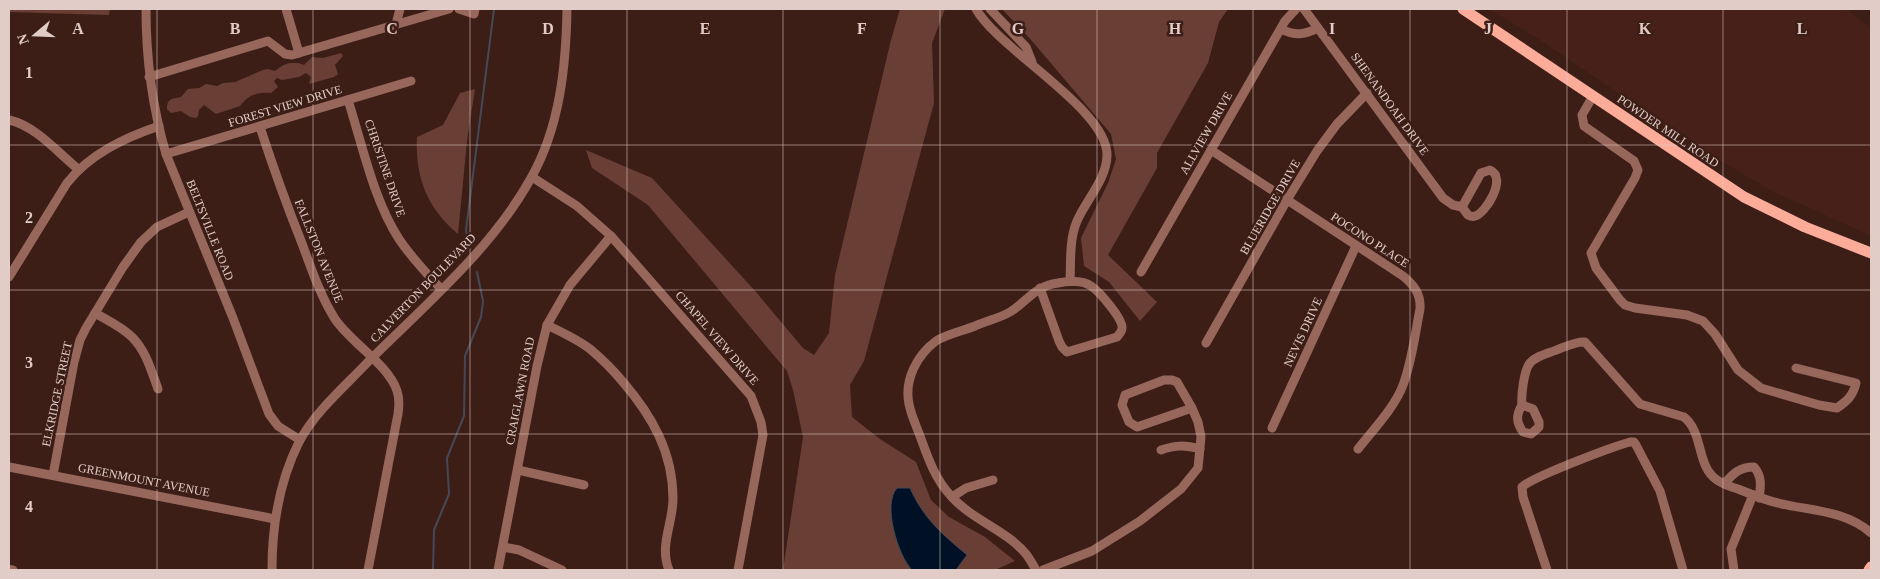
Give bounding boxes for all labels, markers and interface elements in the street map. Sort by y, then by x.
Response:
north arrow [10,10,60,60]
text: A [72,20,84,37]
text: B [230,20,241,37]
text: C [386,20,398,37]
text: D [542,20,554,37]
text: E [700,20,710,37]
text: F [857,20,867,37]
text: G [1012,20,1025,37]
text: H [1169,20,1182,37]
text: I [1329,20,1335,37]
text: J [1484,20,1492,37]
text: K [1639,20,1652,37]
text: L [1797,20,1807,37]
text: N [14,32,32,46]
street label: SHENANDOAH DRIVE [1348,50,1432,158]
text: 1 [25,64,33,81]
street label: FOREST VIEW DRIVE [227,82,343,130]
street label: ALLVIEW DRIVE [1177,89,1235,177]
street label: POWDER MILL ROAD [1615,92,1722,170]
street label: CHRISTINE DRIVE [362,117,408,219]
street label: BLUERIDGE DRIVE [1237,157,1303,257]
street label: BELTSVILLE ROAD [183,178,237,283]
street label: FALLSTON AVENUE [292,197,346,305]
text: 2 [25,209,33,226]
street label: POCONO PLACE [1328,210,1412,270]
street label: CALVERTON BOULEVARD [367,230,479,345]
street label: CHAPEL VIEW DRIVE [672,288,762,388]
street label: NEVIS DRIVE [1281,295,1325,369]
street label: CRAIGLAWN ROAD [503,336,537,446]
street label: ELKRIDGE STREET [39,340,75,448]
text: 3 [25,354,33,371]
street label: GREENMOUNT AVENUE [77,460,211,500]
text: 4 [25,498,33,515]

